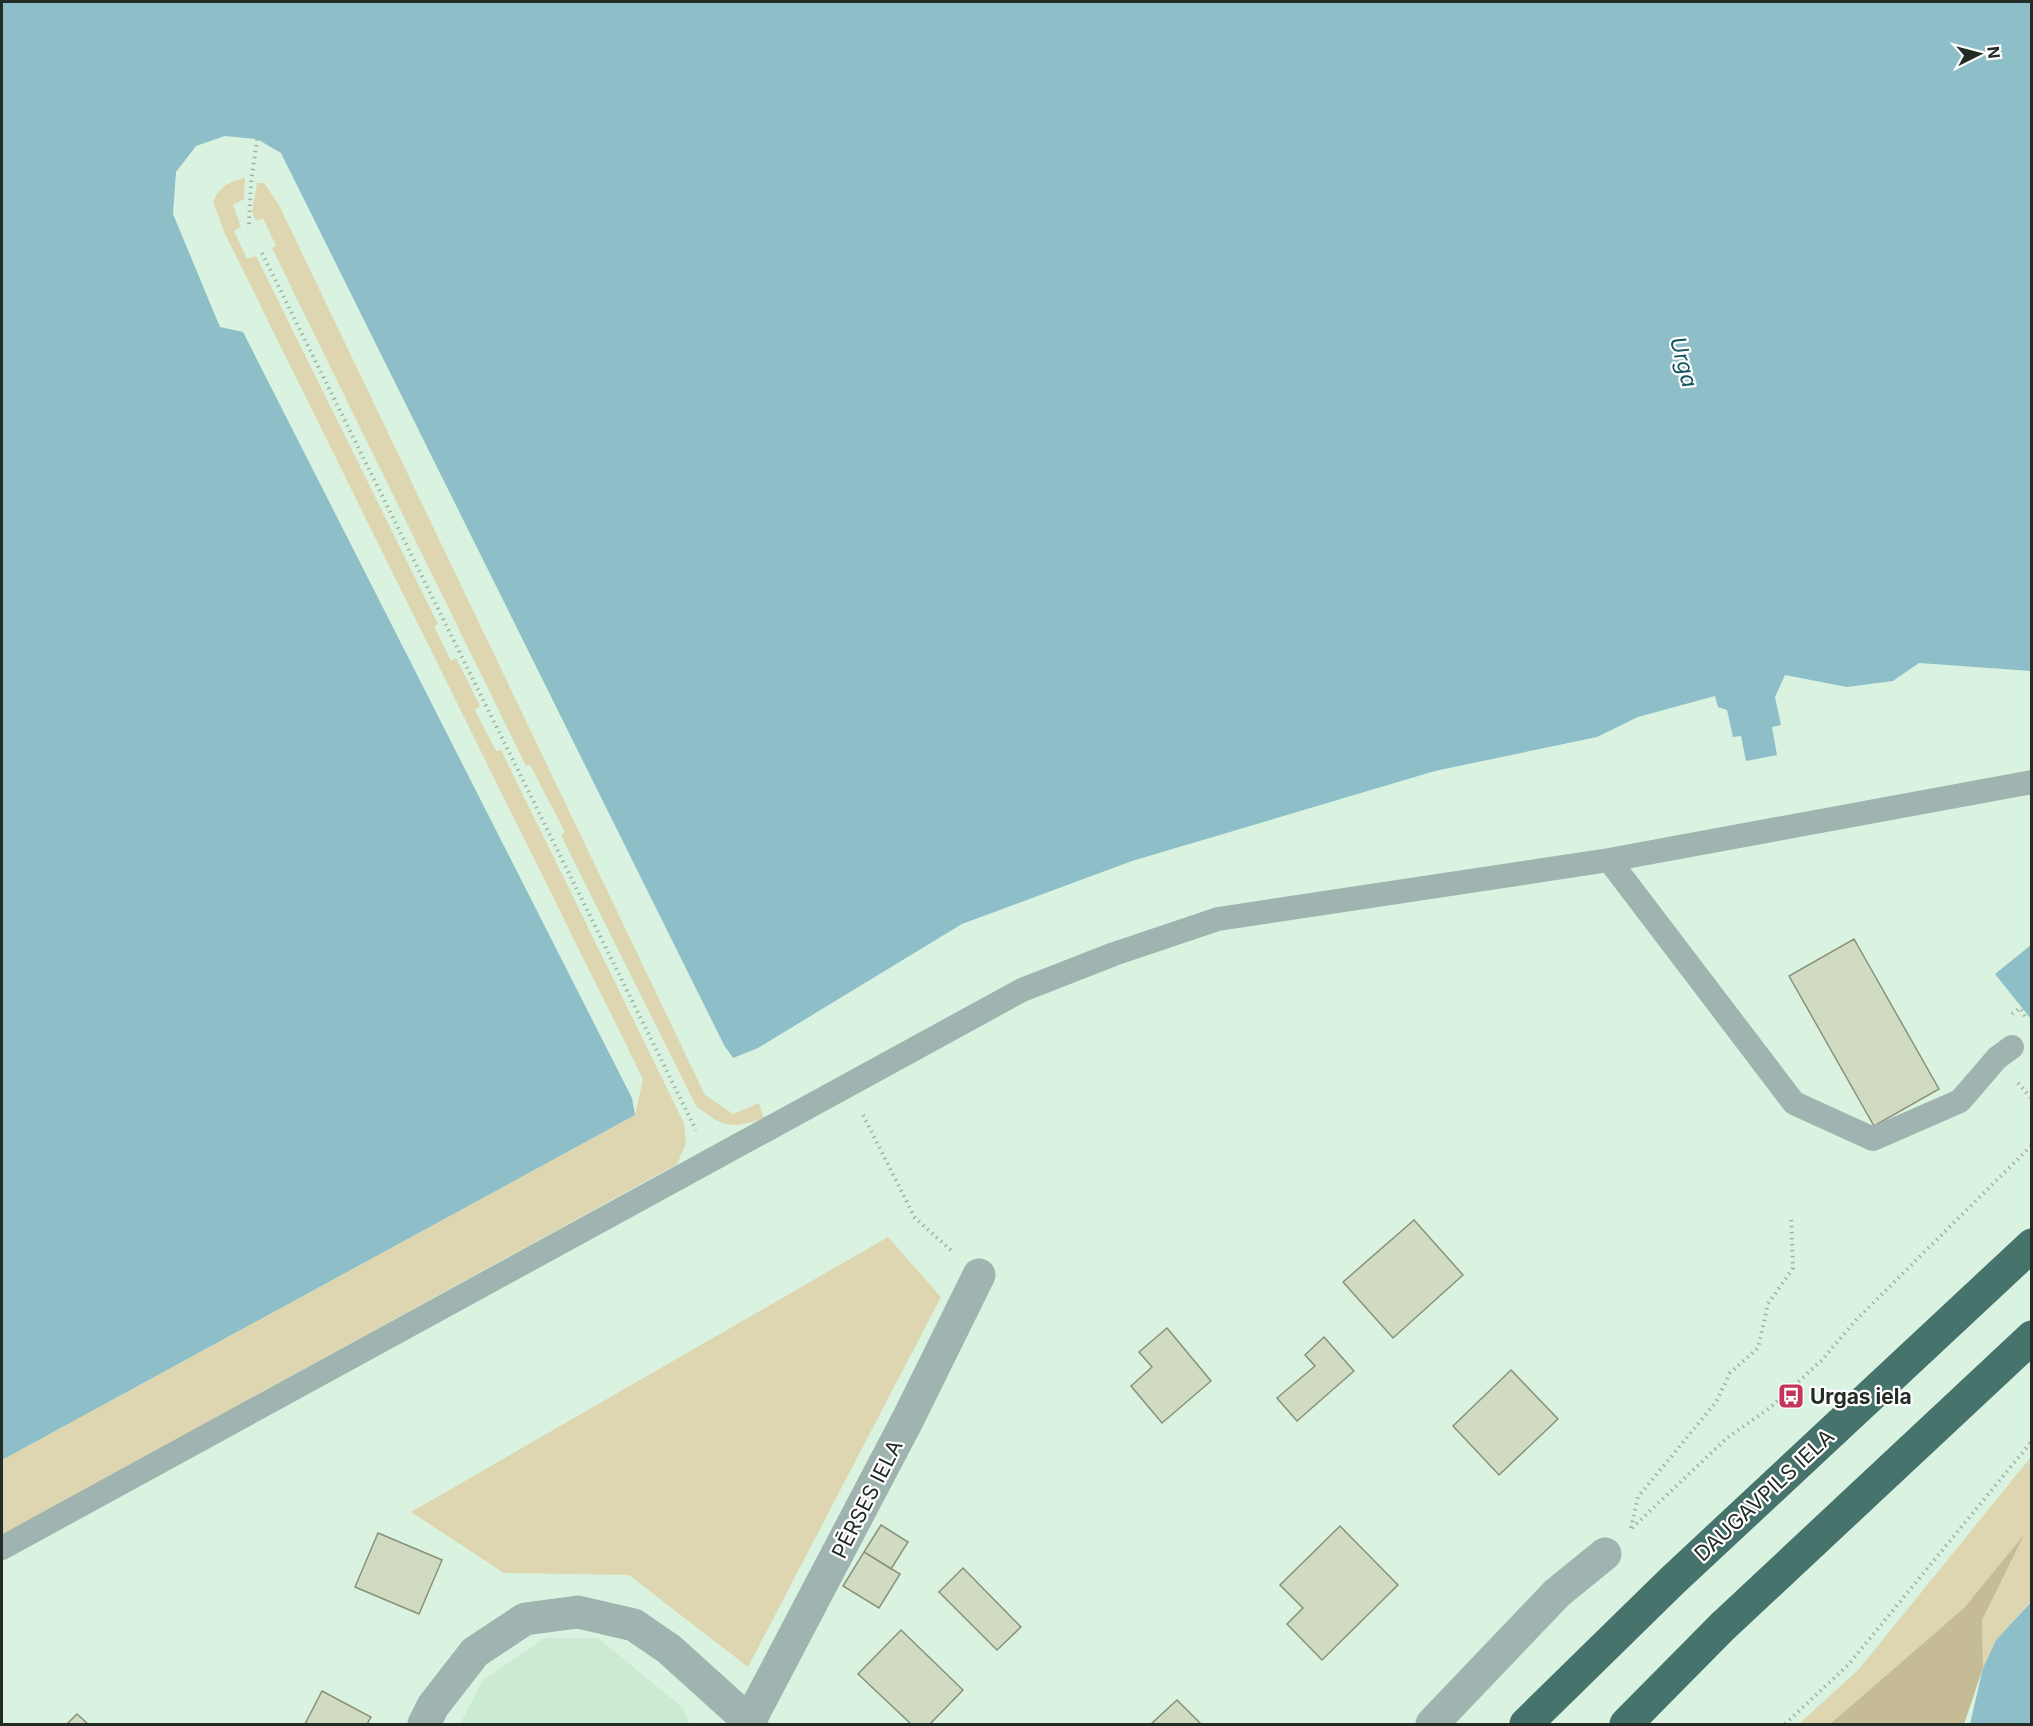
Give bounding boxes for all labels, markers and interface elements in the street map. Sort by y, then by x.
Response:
north arrow [1949,24,2009,84]
text: N [1983,45,2005,60]
water label: Urga [1665,334,1703,390]
bus stop icon: Urgas iela [1776,1381,1806,1411]
place label: Urgas iela [1810,1384,1912,1409]
street label: DAUGAVPILS IELA [1689,1424,1839,1566]
street label: PĒRSES IELA [826,1436,908,1562]

